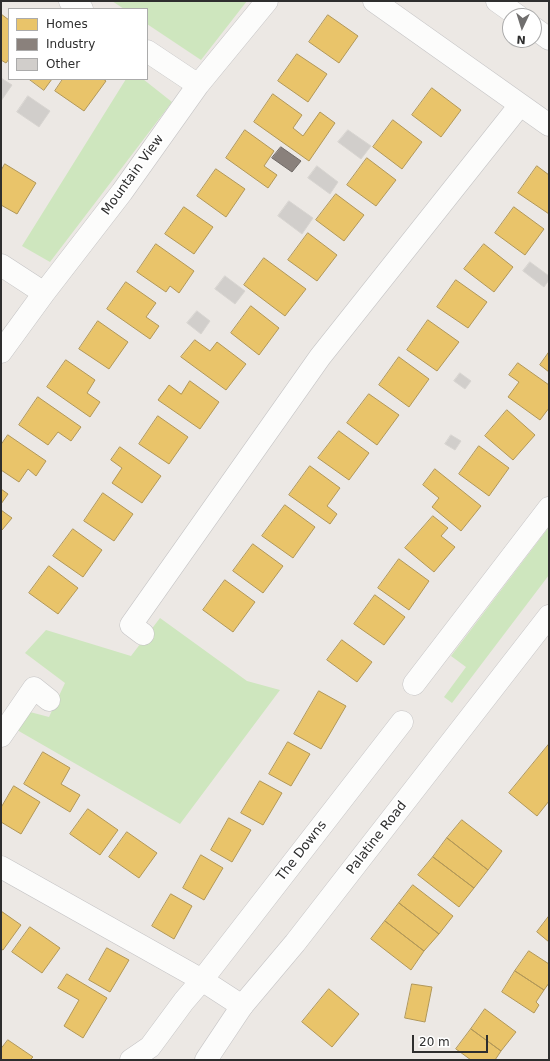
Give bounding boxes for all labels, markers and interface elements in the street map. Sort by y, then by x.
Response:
legend [8,8,148,80]
north arrow [502,8,542,48]
text: Homes [46,17,88,31]
text: N [516,33,526,46]
text: Industry [46,37,95,51]
text: Other [46,57,80,71]
street label: Mountain View [99,132,167,218]
street label: Palatine Road [344,798,410,878]
street label: The Downs [274,818,330,884]
scale bar [414,1027,490,1053]
text: 20 m [419,1035,450,1049]

